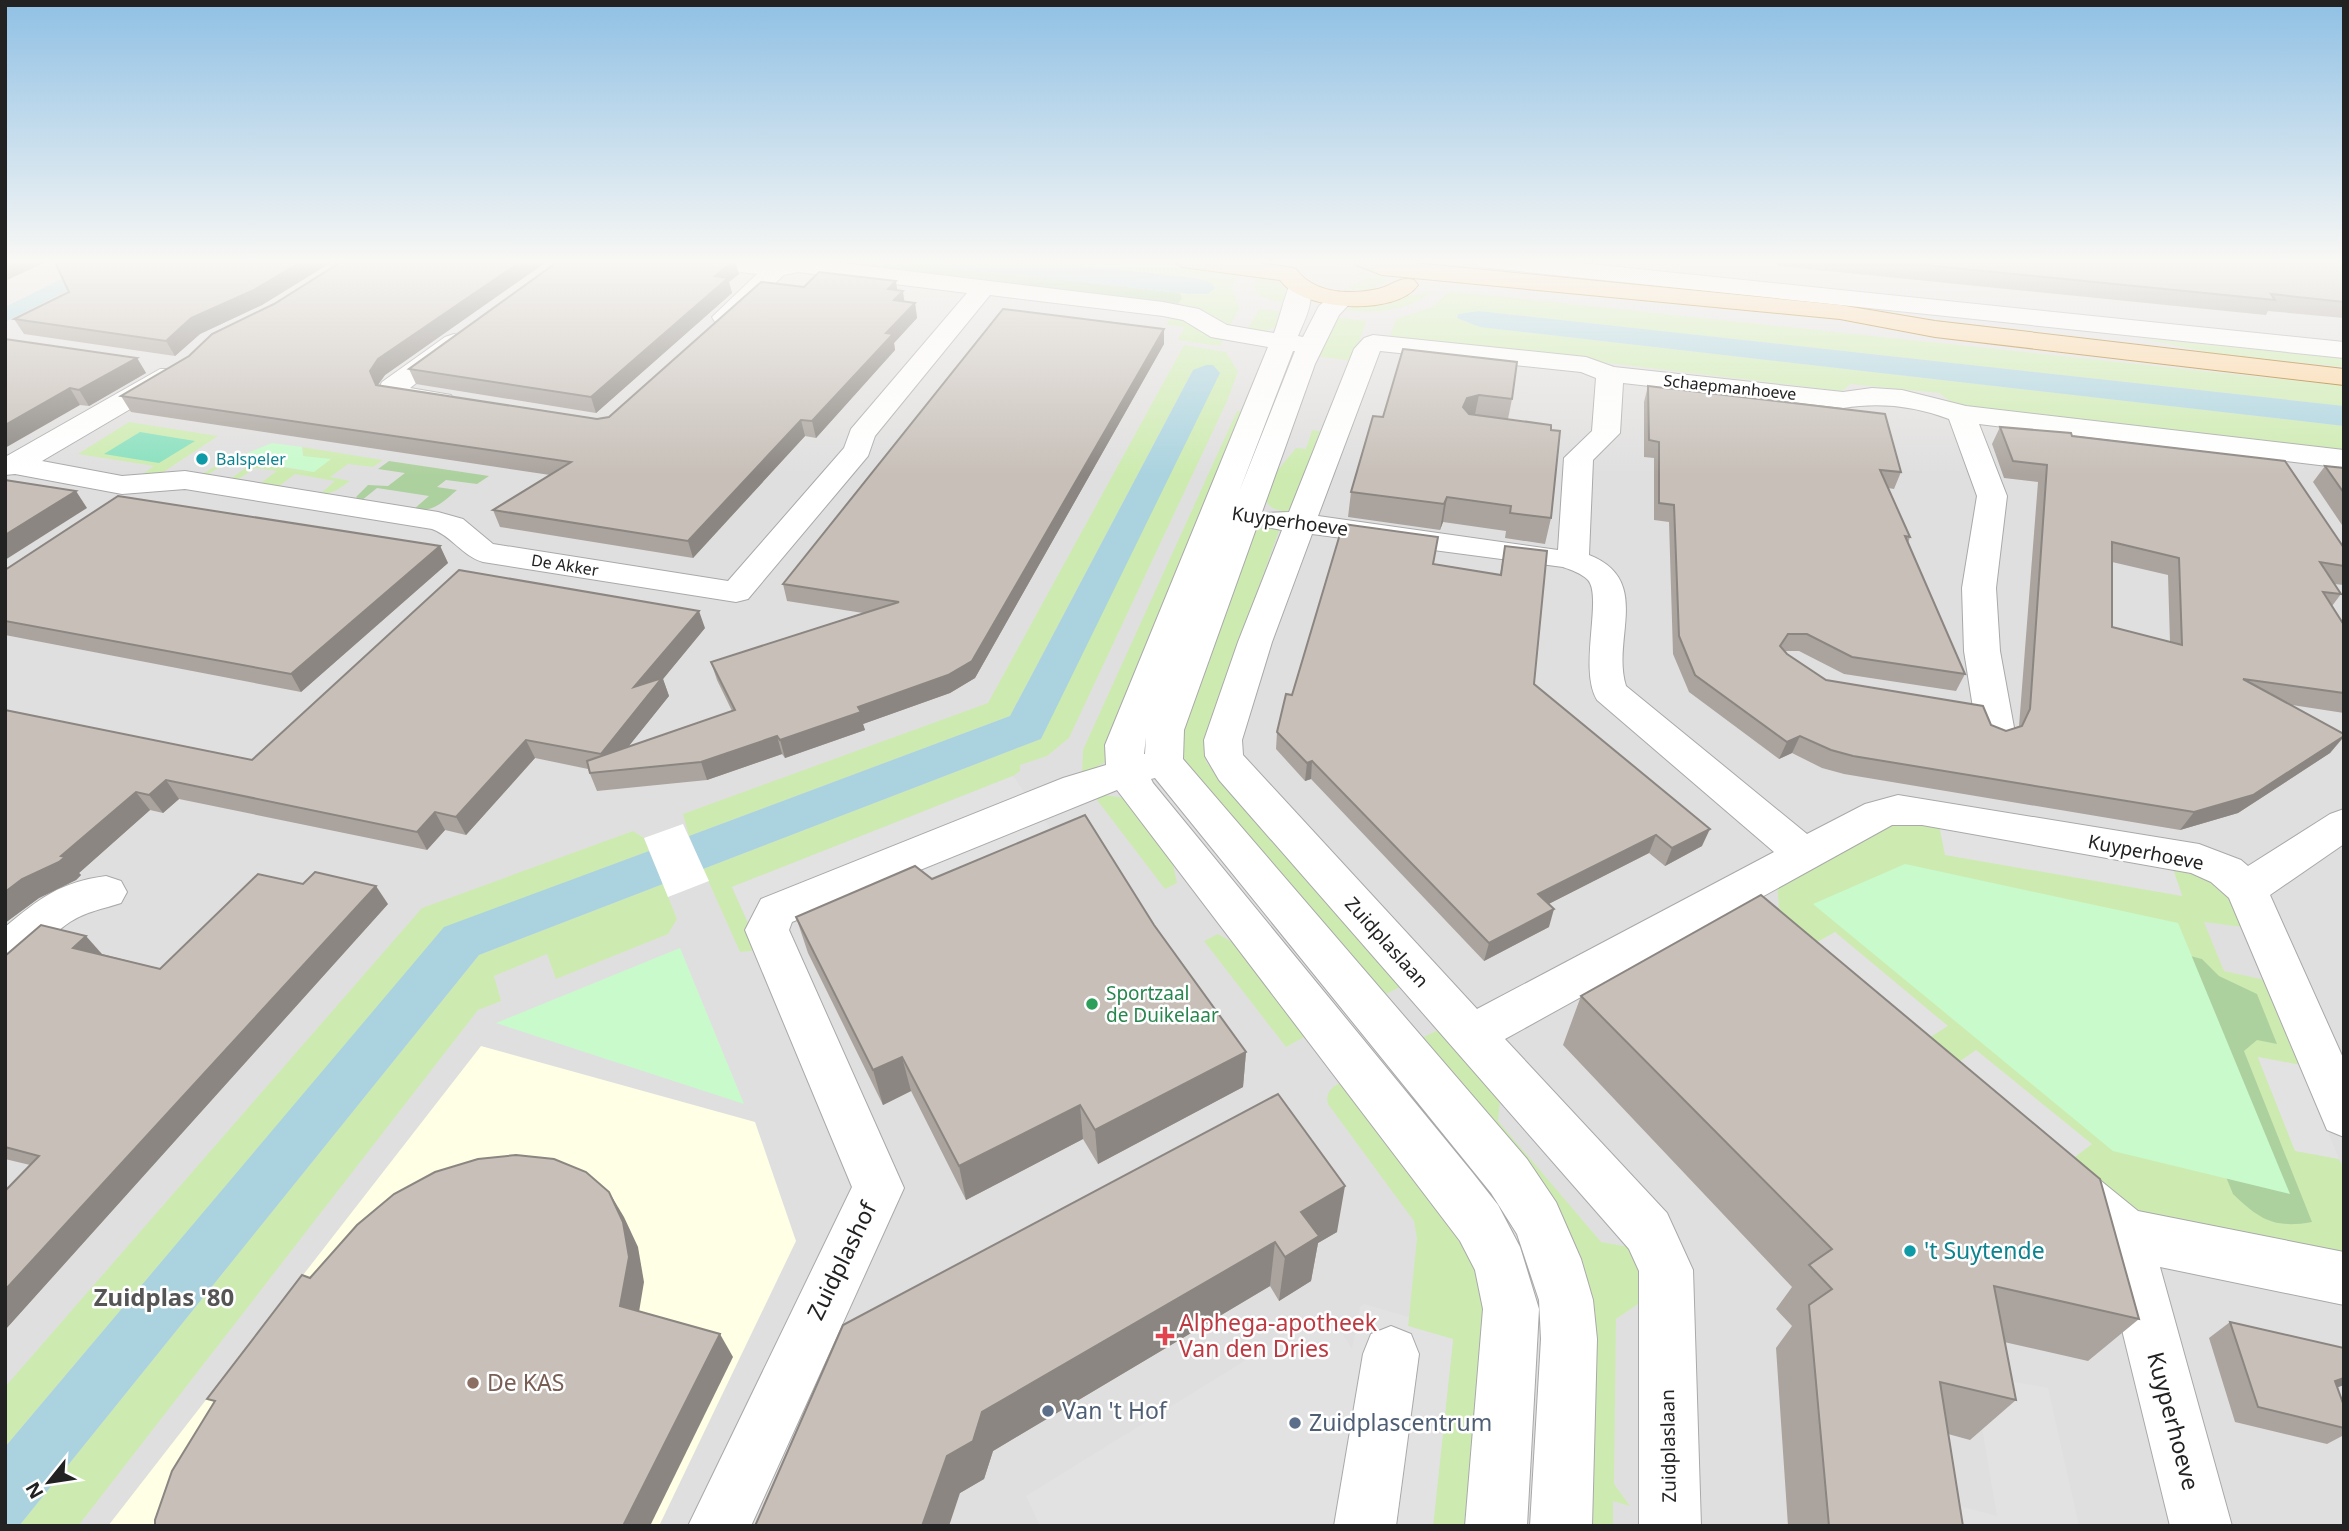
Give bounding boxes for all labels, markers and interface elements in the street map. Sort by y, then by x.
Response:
street label: Schaepmanhoeve [1662,369,1798,405]
place label: Balspeler [216,448,286,470]
marker: Balspeler [194,451,210,467]
street label: Kuyperhoeve [1230,500,1350,542]
street label: De Akker [530,549,601,581]
street label: Kuyperhoeve [2086,828,2206,876]
street label: Zuidplaslaan [1339,891,1435,993]
place label: Sportzaal de Duikelaar [1106,980,1219,1028]
marker: Sportzaal de Duikelaar [1084,996,1100,1012]
street label: Zuidplashof [799,1195,884,1325]
place label: 't Suytende [1924,1234,2045,1266]
marker: 't Suytende [1902,1243,1918,1259]
district label: Zuidplas '80 [94,1280,234,1313]
place label: Alphega-apotheek Van den Dries [1179,1306,1378,1364]
marker: Alphega-apotheek Van den Dries [1157,1328,1173,1344]
street label: Kuyperhoeve [2140,1348,2208,1494]
place label: De KAS [487,1366,564,1398]
marker: De KAS [465,1375,481,1391]
street label: Zuidplaslaan [1654,1389,1682,1503]
place label: Van 't Hof [1062,1394,1168,1426]
marker: Van 't Hof [1040,1403,1056,1419]
place label: Zuidplascentrum [1309,1406,1492,1438]
marker: Zuidplascentrum [1287,1415,1303,1431]
north arrow [14,1447,84,1517]
text: N [19,1477,49,1504]

